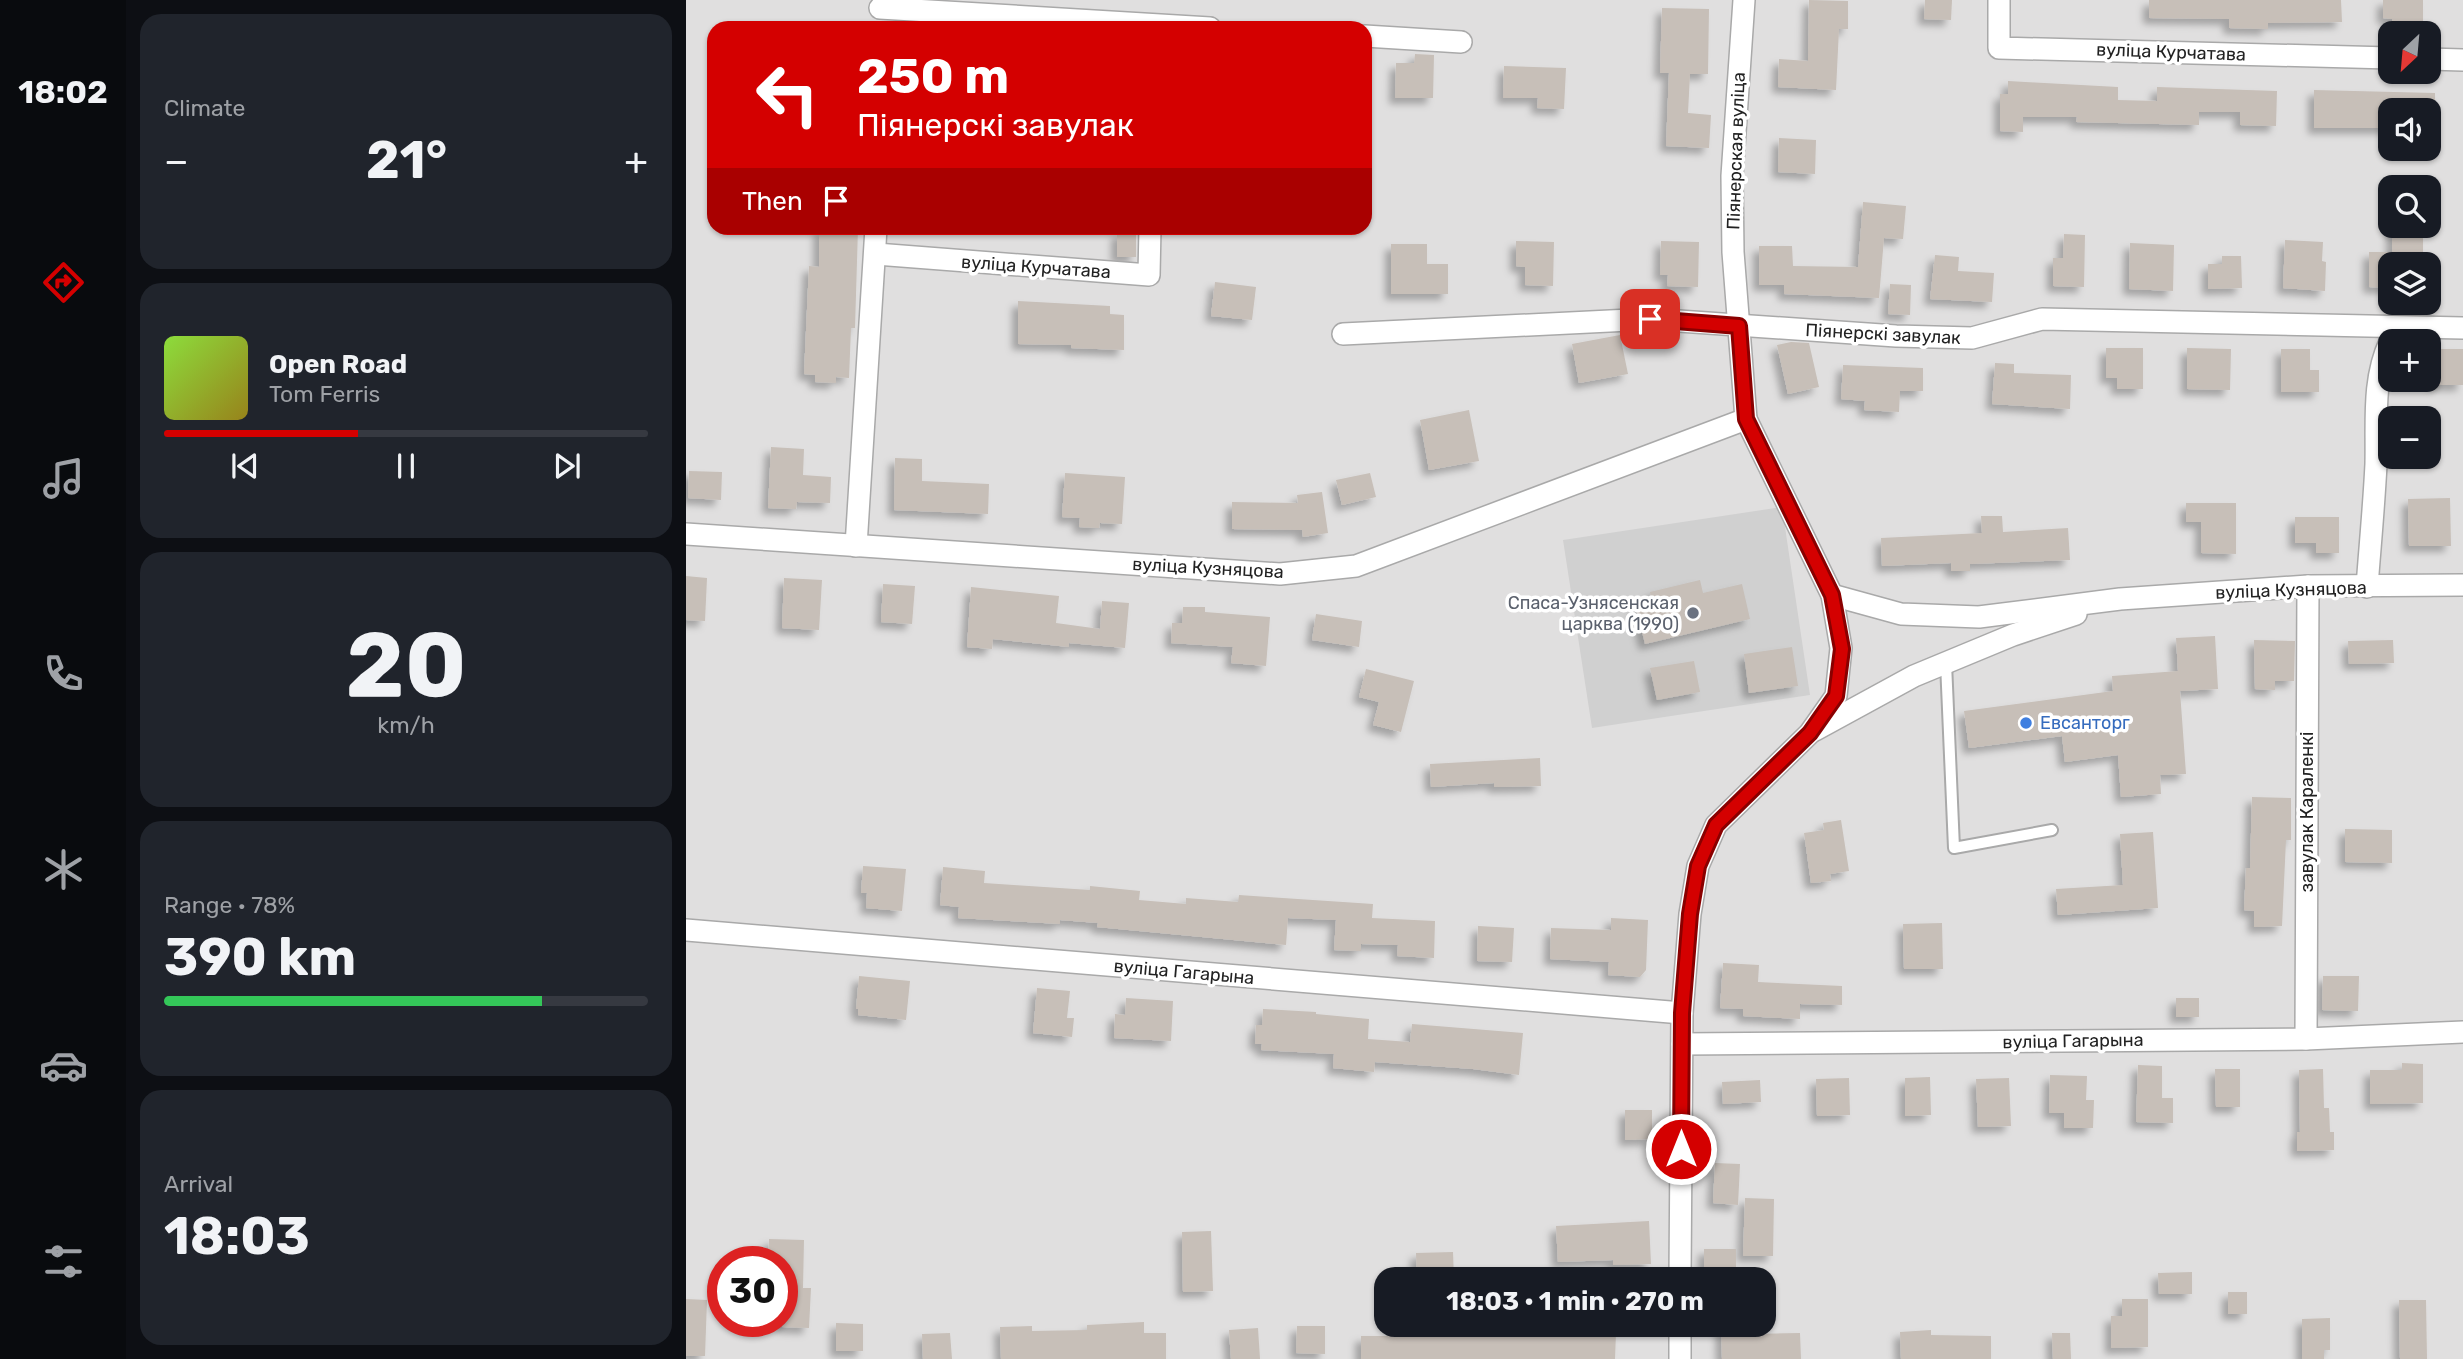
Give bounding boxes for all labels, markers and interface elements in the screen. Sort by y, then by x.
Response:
north arrow [2378,21,2441,84]
map controls [2378,21,2441,469]
street label: вуліца Курчатава [2096,38,2246,66]
text: 250 m [857,47,1009,105]
icon: left [742,49,833,140]
street label: Піянерская вуліца [1722,72,1750,230]
text: 18:02 [18,73,108,111]
text: Climate [164,94,245,122]
button: sound [2378,98,2441,161]
text: Піянерскі завулак [857,106,1134,144]
text: 21° [366,129,447,191]
text: − [164,138,189,184]
text: + [624,138,648,184]
button: search [2378,175,2441,238]
icon: arrive [817,182,855,220]
text: Then [742,186,803,217]
street label: вуліца Курчатава [960,251,1112,283]
button: layers [2378,252,2441,315]
icon: directions [39,258,88,307]
pin [1620,289,1680,349]
icon: arrive [1631,300,1669,338]
street label: Піянерскі завулак [1805,319,1962,349]
button: + [2378,329,2441,392]
text: Open Road [269,349,407,380]
text: Tom Ferris [269,380,380,408]
button: − [2378,406,2441,469]
icon: previous [226,447,264,485]
icon: pause [387,447,425,485]
icon: next [548,447,586,485]
icon: music [39,454,88,503]
street label: вуліца Кузняцова [1132,553,1284,583]
street label: вуліца Кузняцова [2215,576,2367,604]
place label: Спаса-Узнясенская царква (1990) [1508,592,1679,635]
marker: Спаса-Узнясенская царква (1990) [1685,605,1701,621]
text: 20 [345,611,467,719]
icon: phone [39,649,88,698]
text: km/h [377,711,435,739]
place label: Евсанторг [2040,712,2130,734]
marker: Евсанторг [2018,715,2034,731]
street label: завулак Караленкі [2296,732,2318,892]
icon: climate [39,845,88,894]
text: Range · 78% [164,891,295,919]
text: 390 km [164,926,356,988]
street label: вуліца Гагарына [1113,955,1255,989]
street label: вуліца Гагарына [2002,1029,2144,1053]
icon: car [39,1041,88,1090]
position arrow [1644,1112,1718,1186]
text: Arrival [164,1170,233,1198]
text: 18:03 [164,1205,310,1267]
icon: filters [39,1237,88,1286]
speed limit sign: 30 [707,1246,798,1337]
text: 18:03 · 1 min · 270 m [1446,1286,1704,1317]

